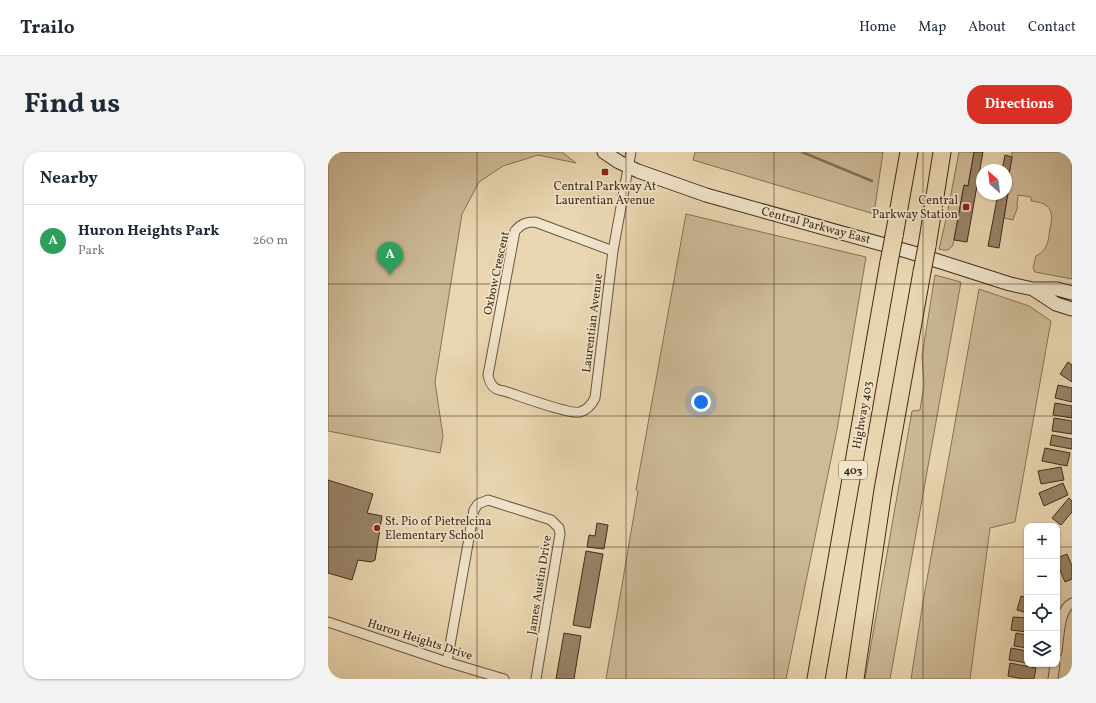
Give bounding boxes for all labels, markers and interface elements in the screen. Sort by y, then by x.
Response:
text: Trailo [20,15,75,41]
text: Home [859,18,896,37]
text: Map [918,18,946,37]
text: About [968,18,1006,37]
text: Contact [1028,18,1076,37]
text: Find us [24,85,120,124]
button: Directions [967,85,1072,124]
north arrow [976,164,1012,200]
text: Nearby [40,167,98,190]
marker: Central Parkway At Laurentian Avenue [600,167,610,177]
place label: Central Parkway At Laurentian Avenue [554,179,656,209]
place label: Central Parkway Station [872,193,958,223]
marker: Central Parkway Station [961,202,971,212]
street label: Central Parkway East [759,204,872,248]
text: Huron Heights Park [78,221,219,242]
street label: Oxbow Crescent [480,230,514,317]
text: A [48,232,58,250]
text: 260 m [253,232,288,250]
text: Park [78,242,105,260]
pin: A [377,242,403,275]
street label: Laurentian Avenue [579,272,607,374]
street label: Highway 403 [849,380,877,450]
your location [691,392,711,412]
road number: 403 [839,461,867,479]
place label: St. Pio of Pietrelcina Elementary School [385,514,491,544]
marker: St. Pio of Pietrelcina Elementary School [372,523,382,533]
map controls [1024,523,1060,667]
button: + [1024,523,1060,559]
street label: James Austin Drive [524,534,556,636]
button: − [1024,559,1060,595]
button: locate [1024,595,1060,631]
street label: Huron Heights Drive [365,615,475,665]
button: layers [1024,631,1060,667]

